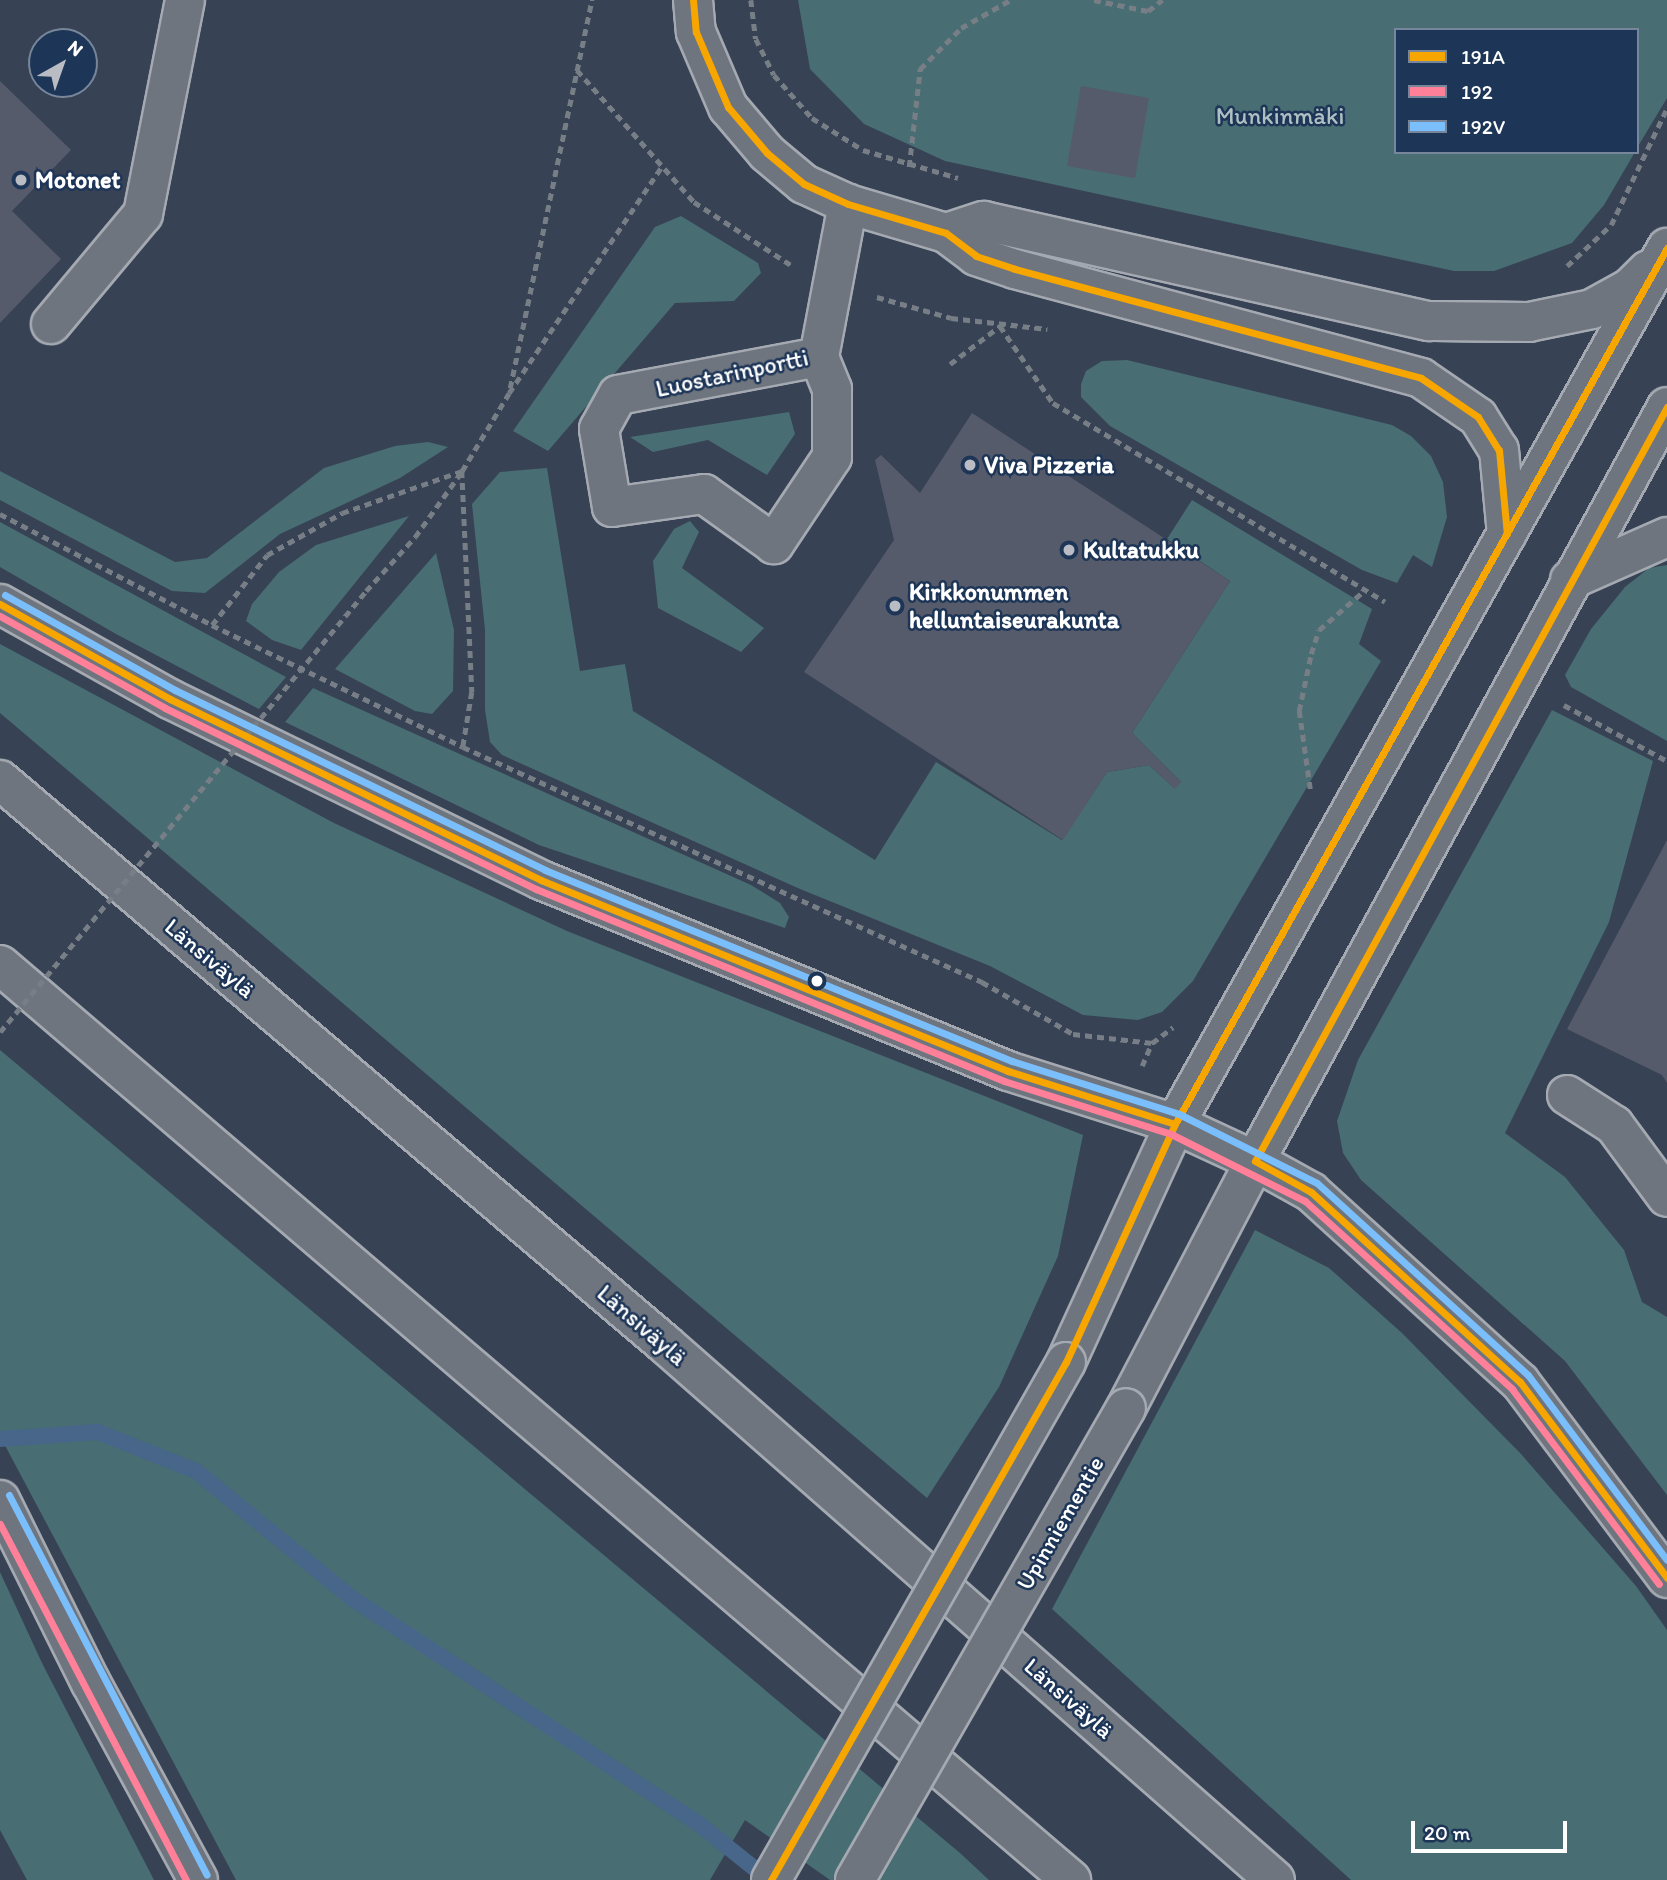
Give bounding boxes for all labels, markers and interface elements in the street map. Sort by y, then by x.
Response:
north arrow [28,28,98,98]
legend [1394,28,1639,154]
text: N [63,35,88,61]
text: 191A [1461,44,1505,69]
text: 192 [1461,79,1493,104]
park label: Munkinmäki [1216,102,1344,130]
text: 192V [1461,114,1505,139]
place label: Motonet [35,166,121,194]
marker: Motonet [13,172,29,188]
street label: Luostarinportti [653,343,811,403]
place label: Viva Pizzeria [984,451,1114,479]
marker: Viva Pizzeria [962,457,978,473]
place label: Kultatukku [1083,536,1199,564]
marker: Kultatukku [1061,542,1077,558]
place label: Kirkkonummen helluntaiseurakunta [909,578,1119,634]
marker: Kirkkonummen helluntaiseurakunta [887,598,903,614]
street label: Länsiväylä [159,912,261,1004]
unlabelled marker [810,974,824,988]
street label: Länsiväylä [591,1278,693,1372]
street label: Upinniementie [1010,1451,1110,1595]
street label: Länsiväylä [1018,1651,1120,1745]
scale bar [1415,1806,1571,1850]
text: 20 m [1424,1820,1470,1845]

